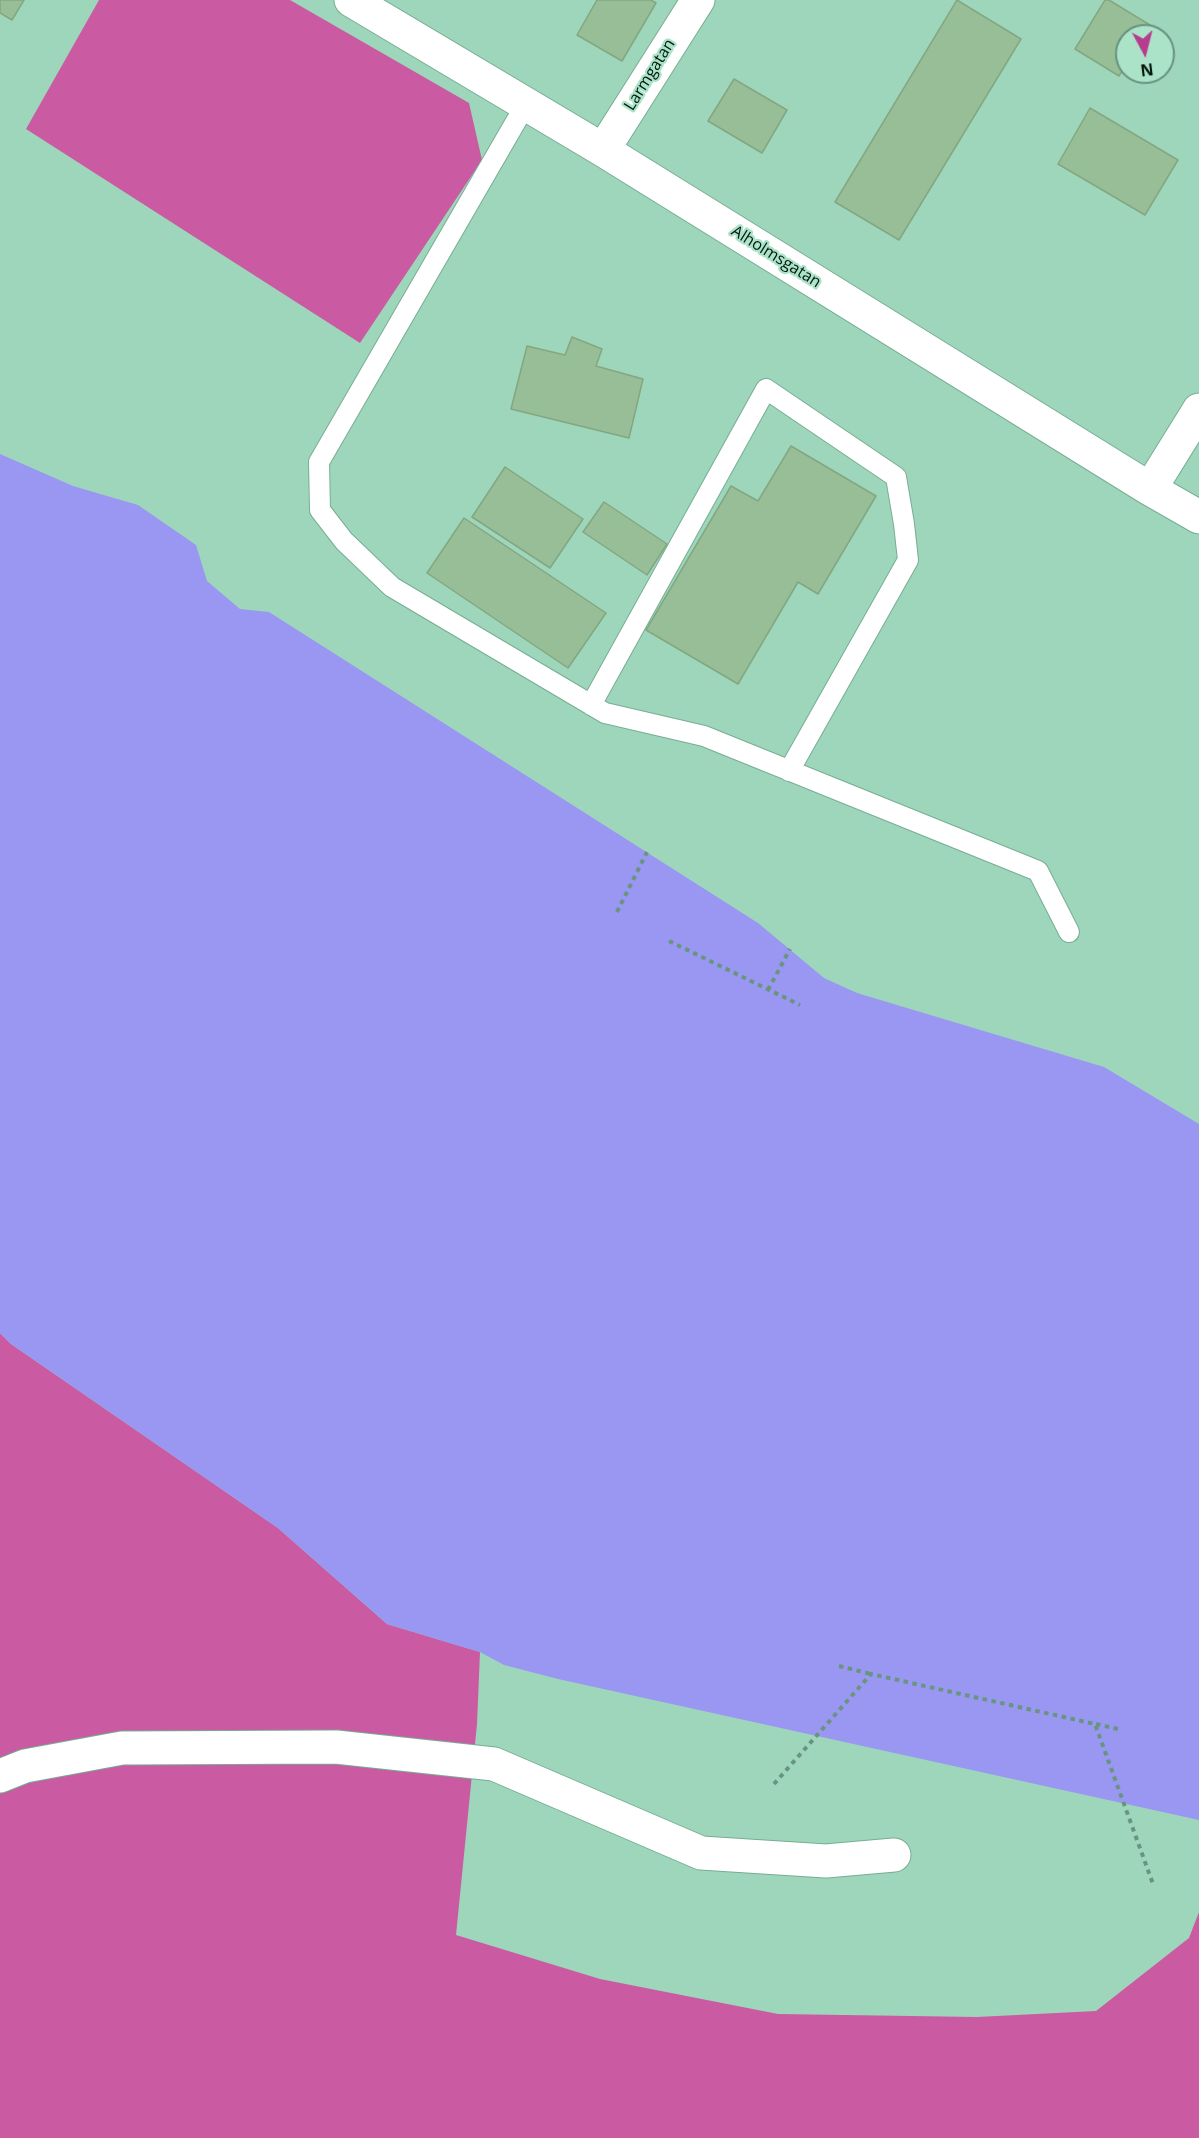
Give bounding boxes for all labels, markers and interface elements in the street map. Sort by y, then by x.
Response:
north arrow [1115,24,1175,84]
street label: Larmgatan [621,36,679,114]
text: N [1139,58,1155,82]
street label: Alholmsgatan [728,222,824,292]

